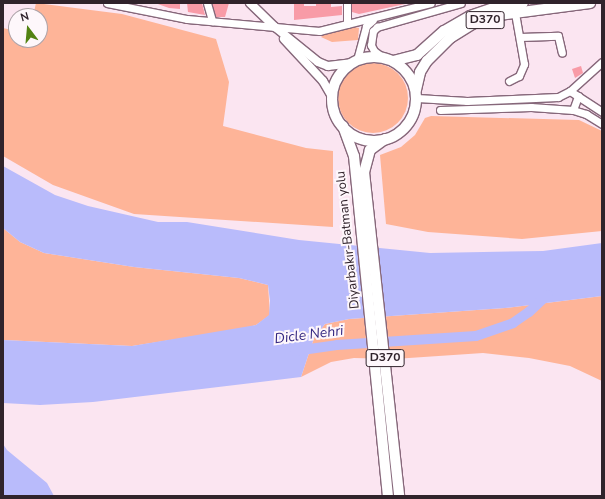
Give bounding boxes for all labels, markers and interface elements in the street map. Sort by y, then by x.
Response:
north arrow [8,8,48,48]
text: N [19,9,31,25]
road number: D370 [465,10,505,30]
street label: Diyarbakır-Batman yolu [333,170,363,310]
water label: Dicle Nehri [274,322,344,348]
road number: D370 [365,348,405,368]

